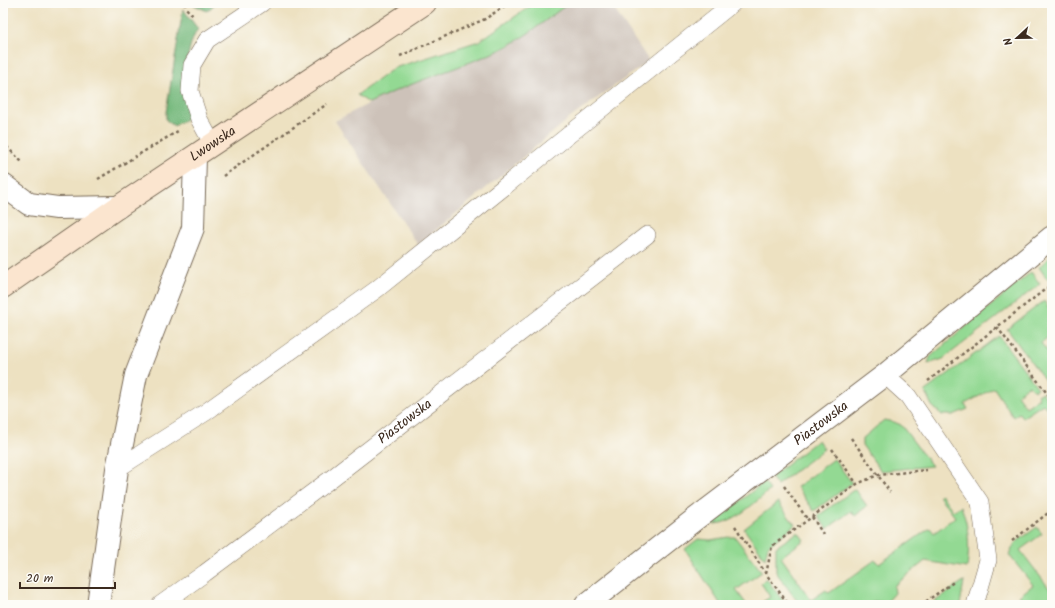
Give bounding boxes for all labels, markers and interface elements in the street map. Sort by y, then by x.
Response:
north arrow [997,18,1037,58]
text: N [999,35,1018,48]
street label: Lwowska [185,120,241,168]
street label: Piastowska [373,393,437,450]
street label: Piastowska [789,395,853,452]
scale bar [20,564,115,590]
text: 20 m [26,569,54,588]

